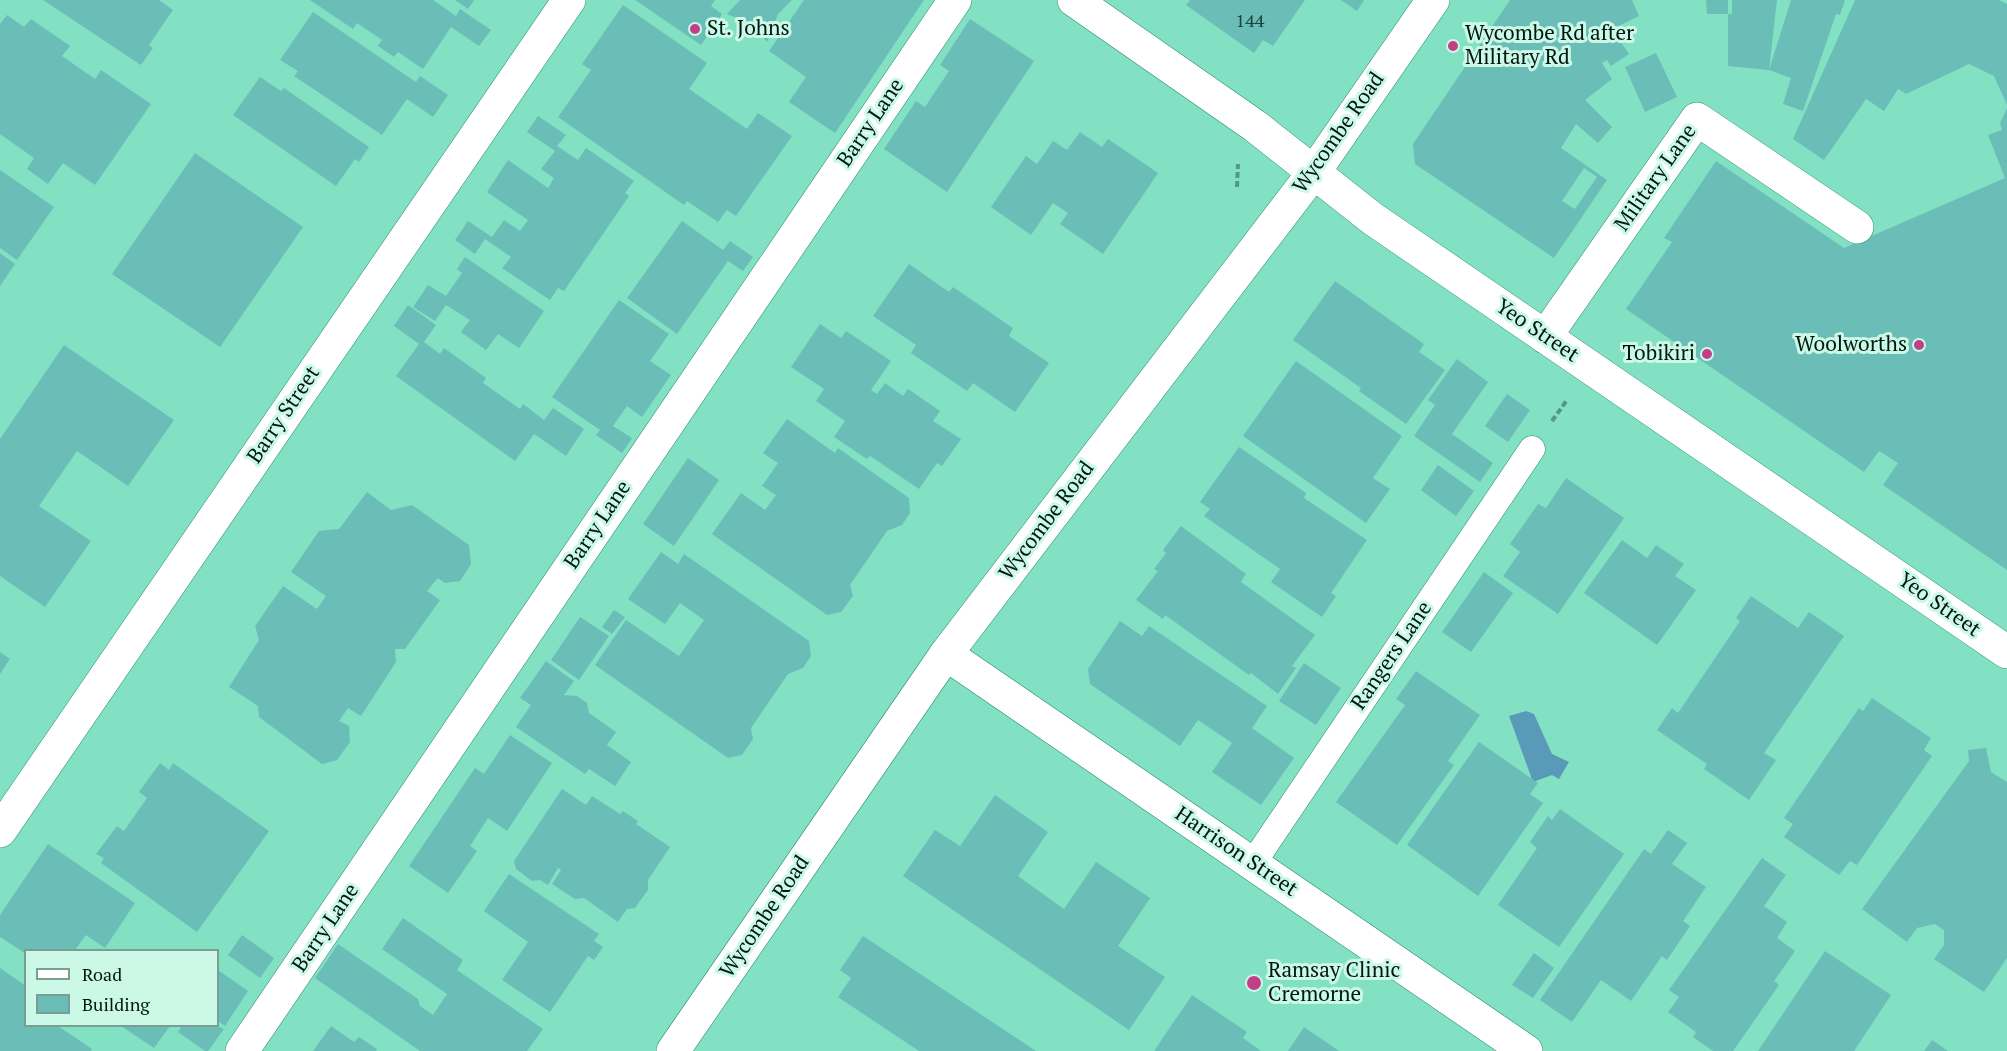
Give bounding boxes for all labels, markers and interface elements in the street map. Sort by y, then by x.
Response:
house number: 144 [1236,11,1264,33]
place label: St. Johns [707,16,790,42]
place label: Wycombe Rd after Military Rd [1465,21,1634,71]
marker: St. Johns [688,22,702,36]
marker: Wycombe Rd after Military Rd [1446,39,1460,53]
street label: Wycombe Road [1288,68,1390,198]
street label: Barry Lane [832,74,910,172]
street label: Military Lane [1610,120,1702,236]
street label: Yeo Street [1491,294,1583,368]
place label: Woolworths [1795,332,1907,358]
marker: Woolworths [1912,338,1926,352]
place label: Tobikiri [1622,341,1695,367]
marker: Tobikiri [1700,347,1714,361]
street label: Barry Street [242,362,326,468]
street label: Wycombe Road [994,457,1100,585]
street label: Barry Lane [559,476,637,574]
street label: Yeo Street [1893,567,1985,643]
street label: Rangers Lane [1346,597,1438,715]
street label: Harrison Street [1170,802,1302,902]
street label: Wycombe Road [715,851,815,983]
street label: Barry Lane [287,879,365,977]
legend [24,949,219,1027]
place label: Ramsay Clinic Cremorne [1268,958,1400,1008]
text: Road [82,962,122,986]
marker: Ramsay Clinic Cremorne [1245,974,1263,992]
text: Building [82,992,150,1016]

